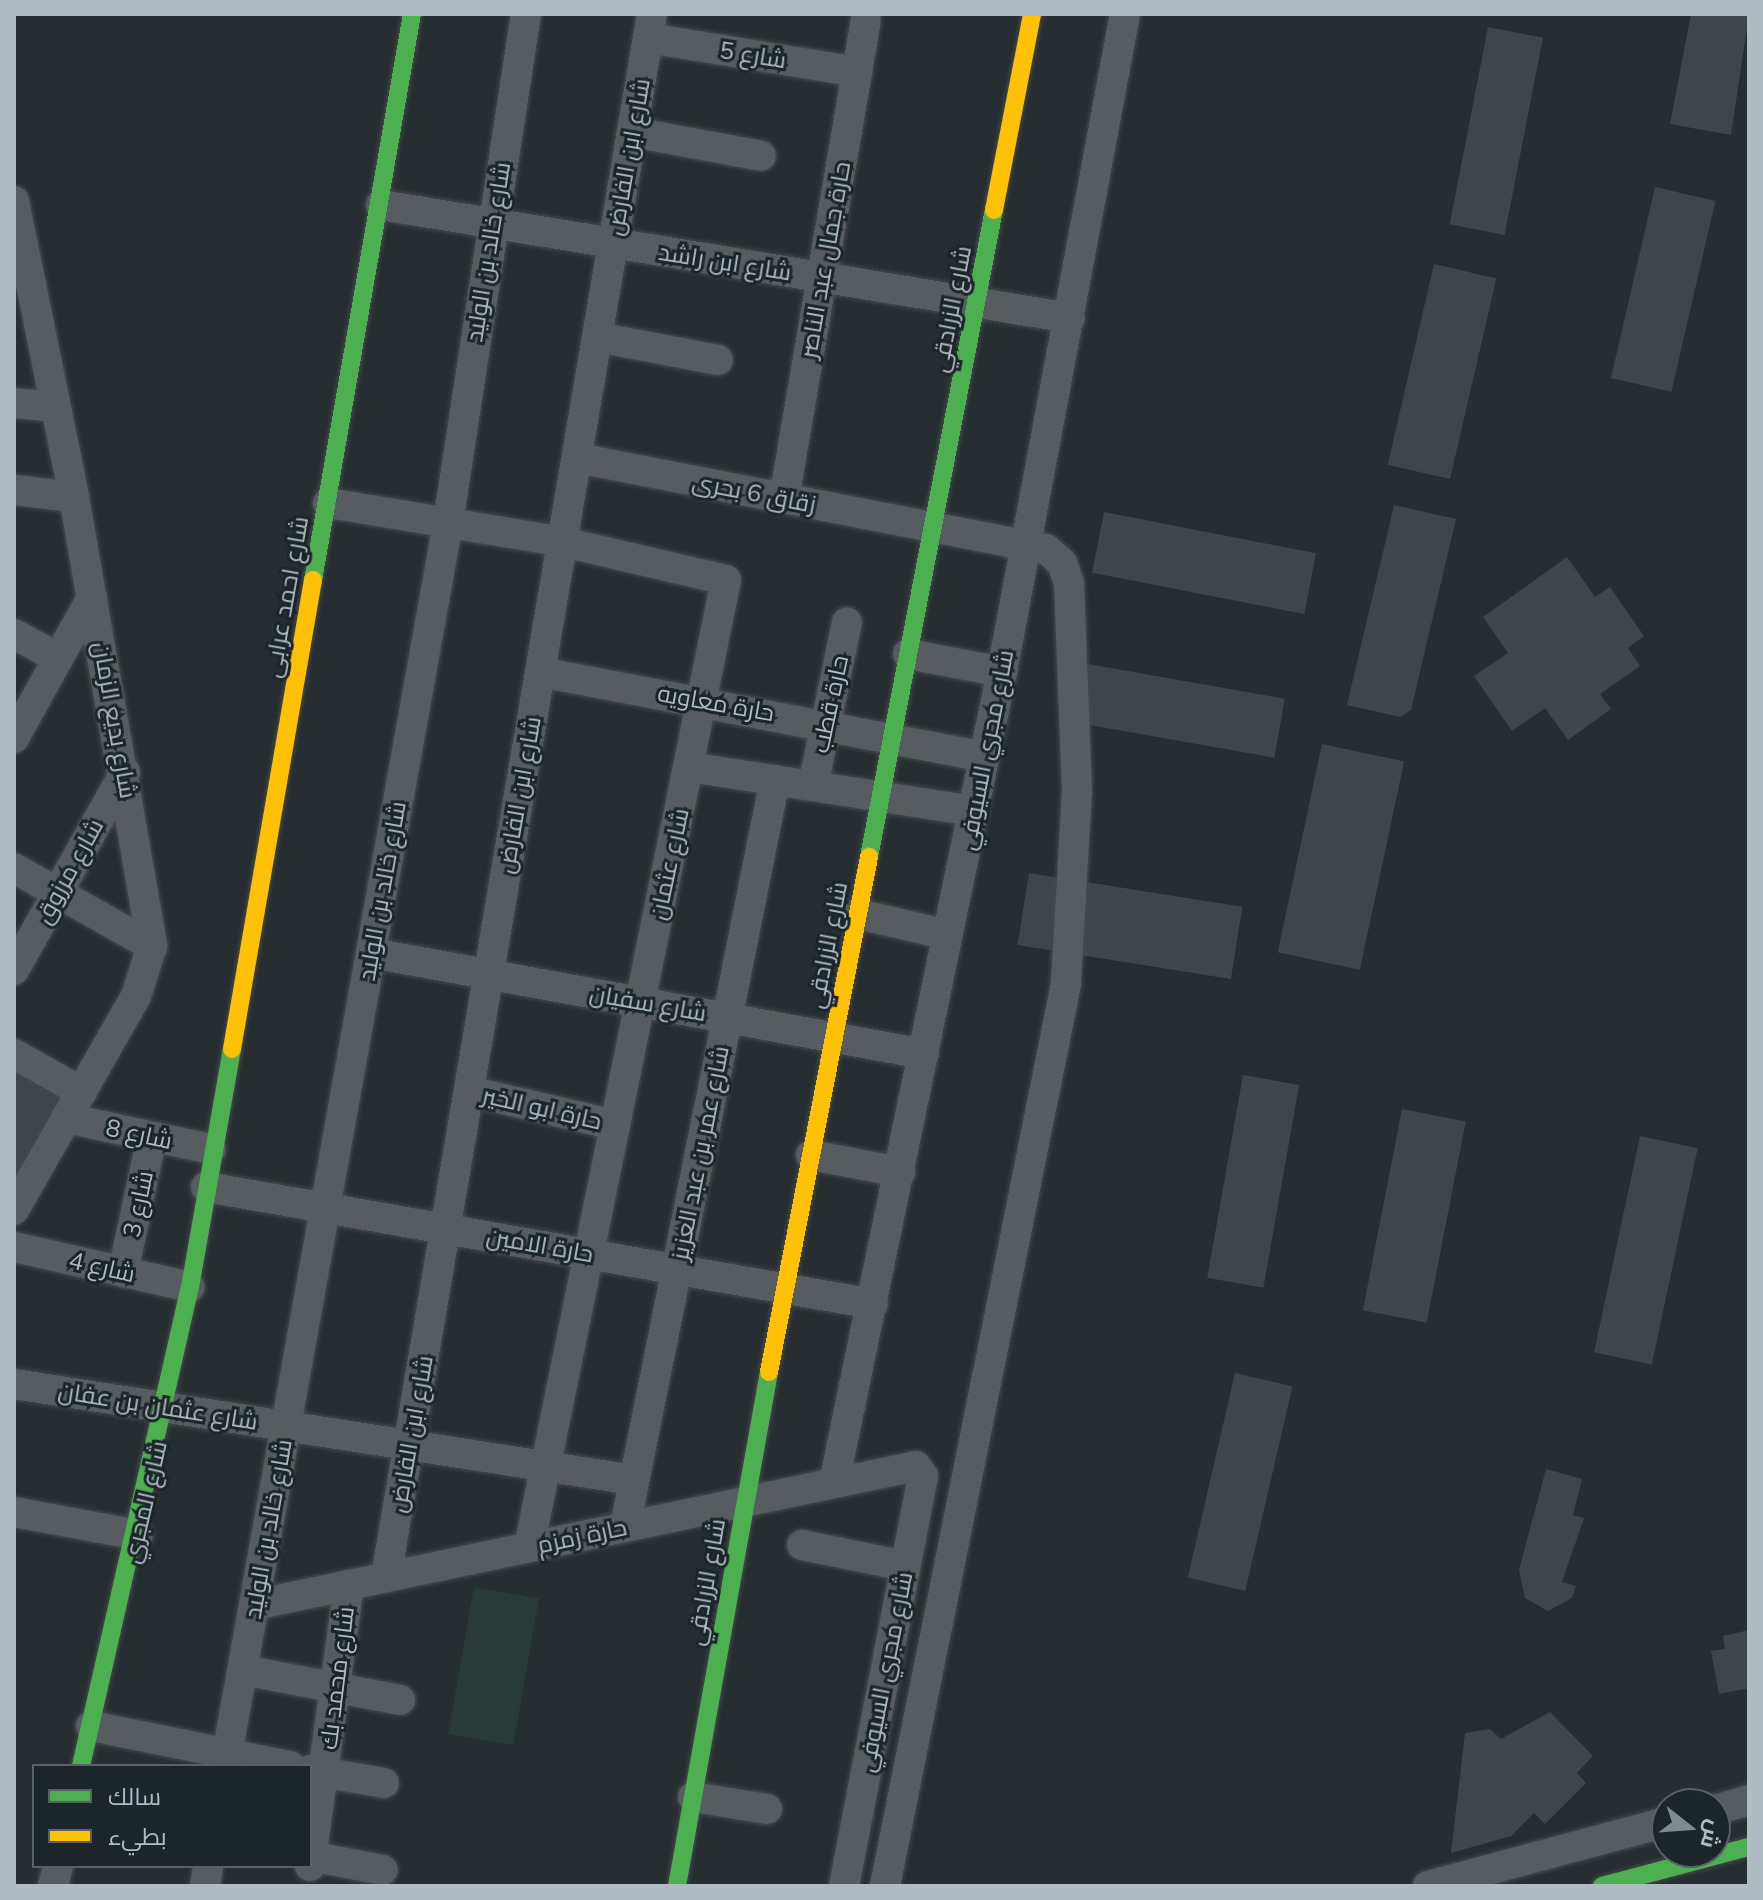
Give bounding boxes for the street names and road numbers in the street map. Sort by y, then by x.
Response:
street label: شارع 5 [718,36,788,74]
street label: شارع ابن الفارض [600,76,656,238]
street label: حارة جمال عبد الناصر [794,159,856,361]
street label: شارع خالد بن الوليد [460,160,516,344]
street label: شارع ابن راشد [657,237,793,287]
street label: شارع الزرادقي [925,243,977,375]
street label: زقاق 6 بحرى [690,467,818,519]
street label: شارع احمد عرابى [258,514,314,680]
street label: شارع بديع الزمان [87,639,143,801]
street label: شارع مجري السيوفي [952,648,1020,852]
street label: حارة قطب [806,653,854,755]
street label: حارة معاويه [655,679,777,727]
street label: شارع ابن الفارض [491,714,547,876]
street label: شارع خالد بن الوليد [352,799,412,983]
street label: شارع عثمان [643,806,695,922]
street label: شارع مرزوق [28,814,110,928]
street label: شارع الزرادقي [801,879,853,1011]
street label: شارع سفيان [587,979,709,1027]
street label: شارع عمر بن عبد العزيز [665,1044,735,1262]
street label: حارة ابو الخير [479,1080,605,1136]
street label: شارع 8 [103,1113,175,1155]
street label: شارع 3 [117,1168,159,1240]
street label: حارة الامين [484,1221,596,1269]
street label: شارع 4 [66,1245,138,1289]
street label: شارع ابن الفارض [383,1353,439,1515]
street label: شارع عثمان بن عفان [56,1376,260,1436]
street label: شارع خالد بن الوليد [238,1437,298,1621]
street label: شارع المجري [117,1438,173,1566]
street label: حارة زمزم [535,1512,629,1560]
street label: شارع الزرادقي [681,1516,731,1648]
street label: شارع مجري السيوفي [851,1570,919,1774]
street label: شارع محمد بك [314,1605,360,1751]

